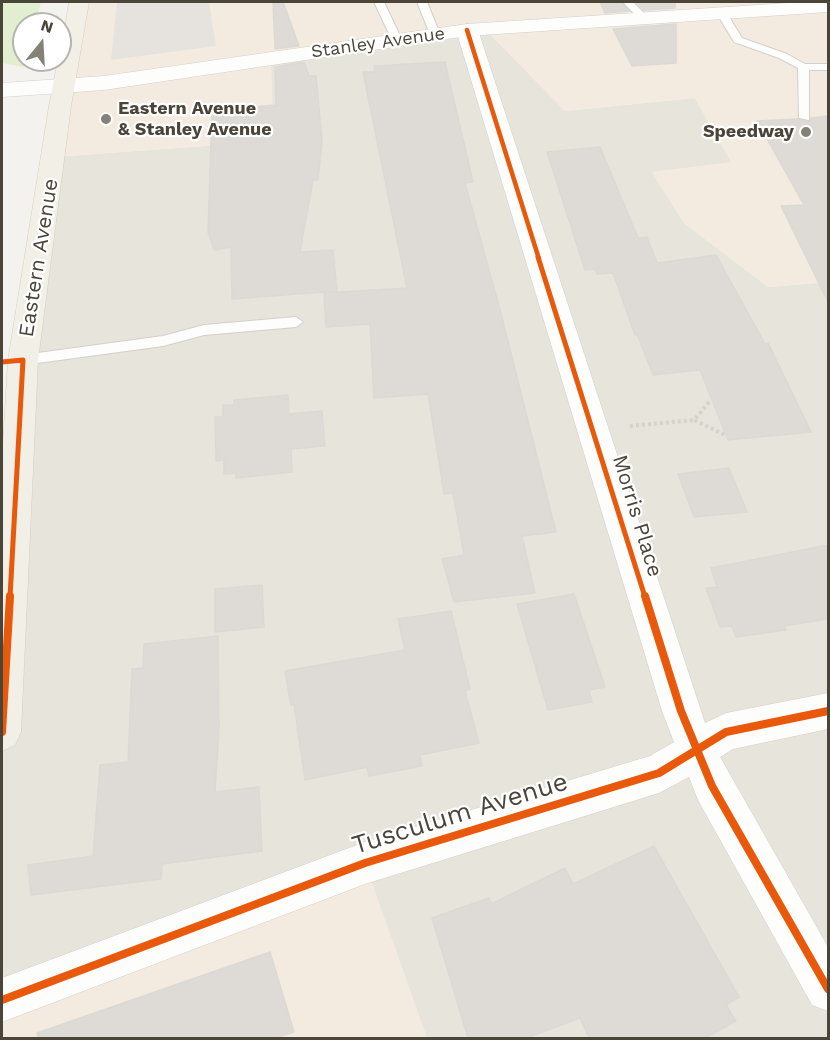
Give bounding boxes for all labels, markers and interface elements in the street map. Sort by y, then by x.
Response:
north arrow [12,12,72,72]
text: N [39,15,56,37]
street label: Stanley Avenue [310,23,446,63]
place label: Eastern Avenue & Stanley Avenue [118,98,272,140]
marker: Eastern Avenue & Stanley Avenue [99,112,113,126]
place label: Speedway [703,121,794,143]
marker: Speedway [799,125,813,139]
street label: Eastern Avenue [14,177,64,339]
street label: Morris Place [606,452,668,580]
street label: Tusculum Avenue [348,766,572,862]

